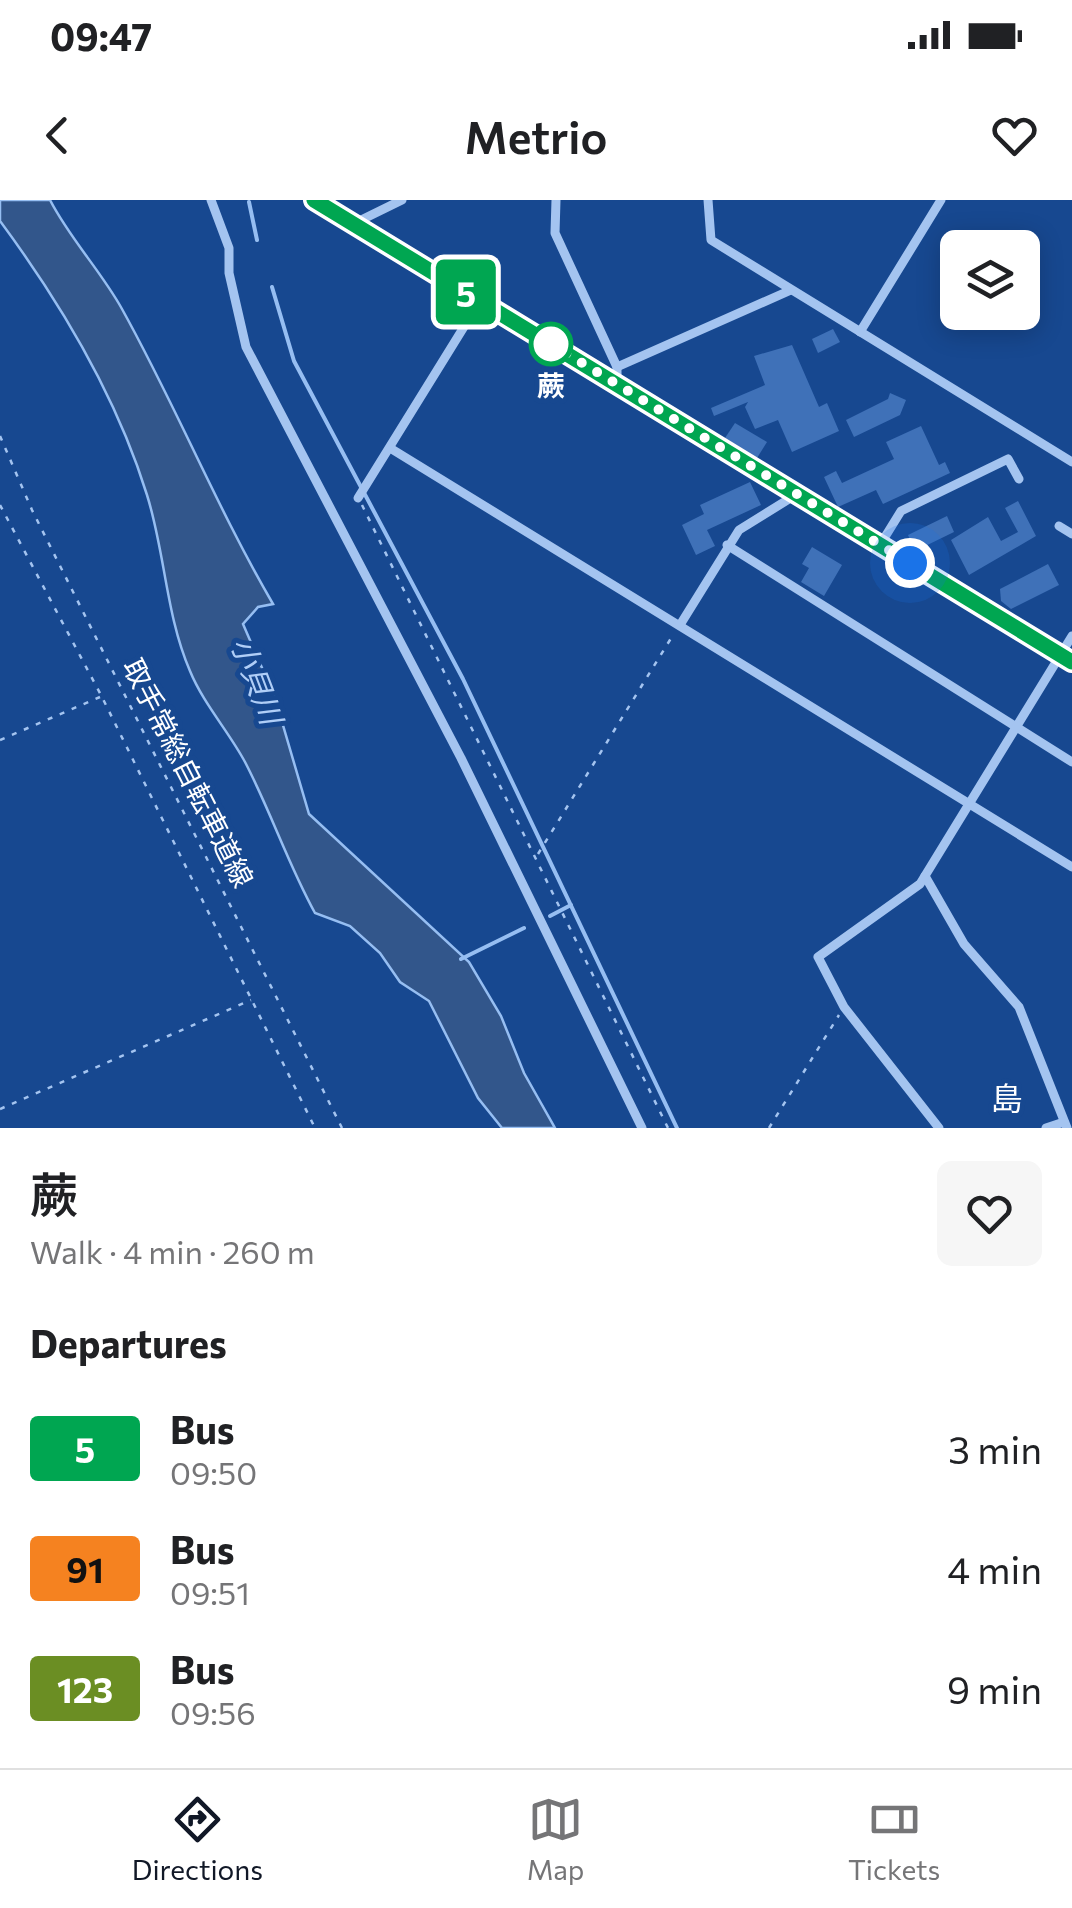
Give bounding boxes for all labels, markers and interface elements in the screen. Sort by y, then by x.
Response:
text: 09:47 [50,12,152,59]
icon: back [30,108,85,163]
text: Metrio [465,108,607,163]
icon: heart [987,108,1042,163]
map controls [940,230,1040,330]
button: layers [940,230,1040,330]
line badge: 5 [434,259,498,324]
text: 5 [456,271,476,314]
marker: 蕨 [530,323,572,365]
place label: 蕨 [537,368,565,402]
your location [885,538,935,588]
water label: 小貝川 [225,631,293,732]
street label: 取手常総自転車道線 [117,653,261,893]
district label: 島 [991,1077,1023,1117]
button: heart [937,1161,1042,1266]
text: 蕨 [30,1164,78,1223]
text: Walk · 4 min · 260 m [30,1231,315,1271]
text: Departures [30,1319,227,1366]
text: Bus [170,1405,235,1452]
text: 3 min [948,1425,1042,1472]
text: 5 [75,1427,95,1470]
text: 09:50 [170,1452,257,1492]
text: Bus [170,1525,235,1572]
text: 4 min [947,1545,1042,1592]
text: 91 [66,1547,104,1590]
text: 09:51 [170,1572,250,1612]
text: Bus [170,1645,235,1692]
text: 9 min [947,1665,1042,1712]
text: 123 [57,1667,113,1710]
text: 09:56 [170,1692,256,1732]
tab: Directions [132,1792,263,1886]
tab: Map [527,1792,584,1886]
tab: Tickets [848,1792,940,1886]

